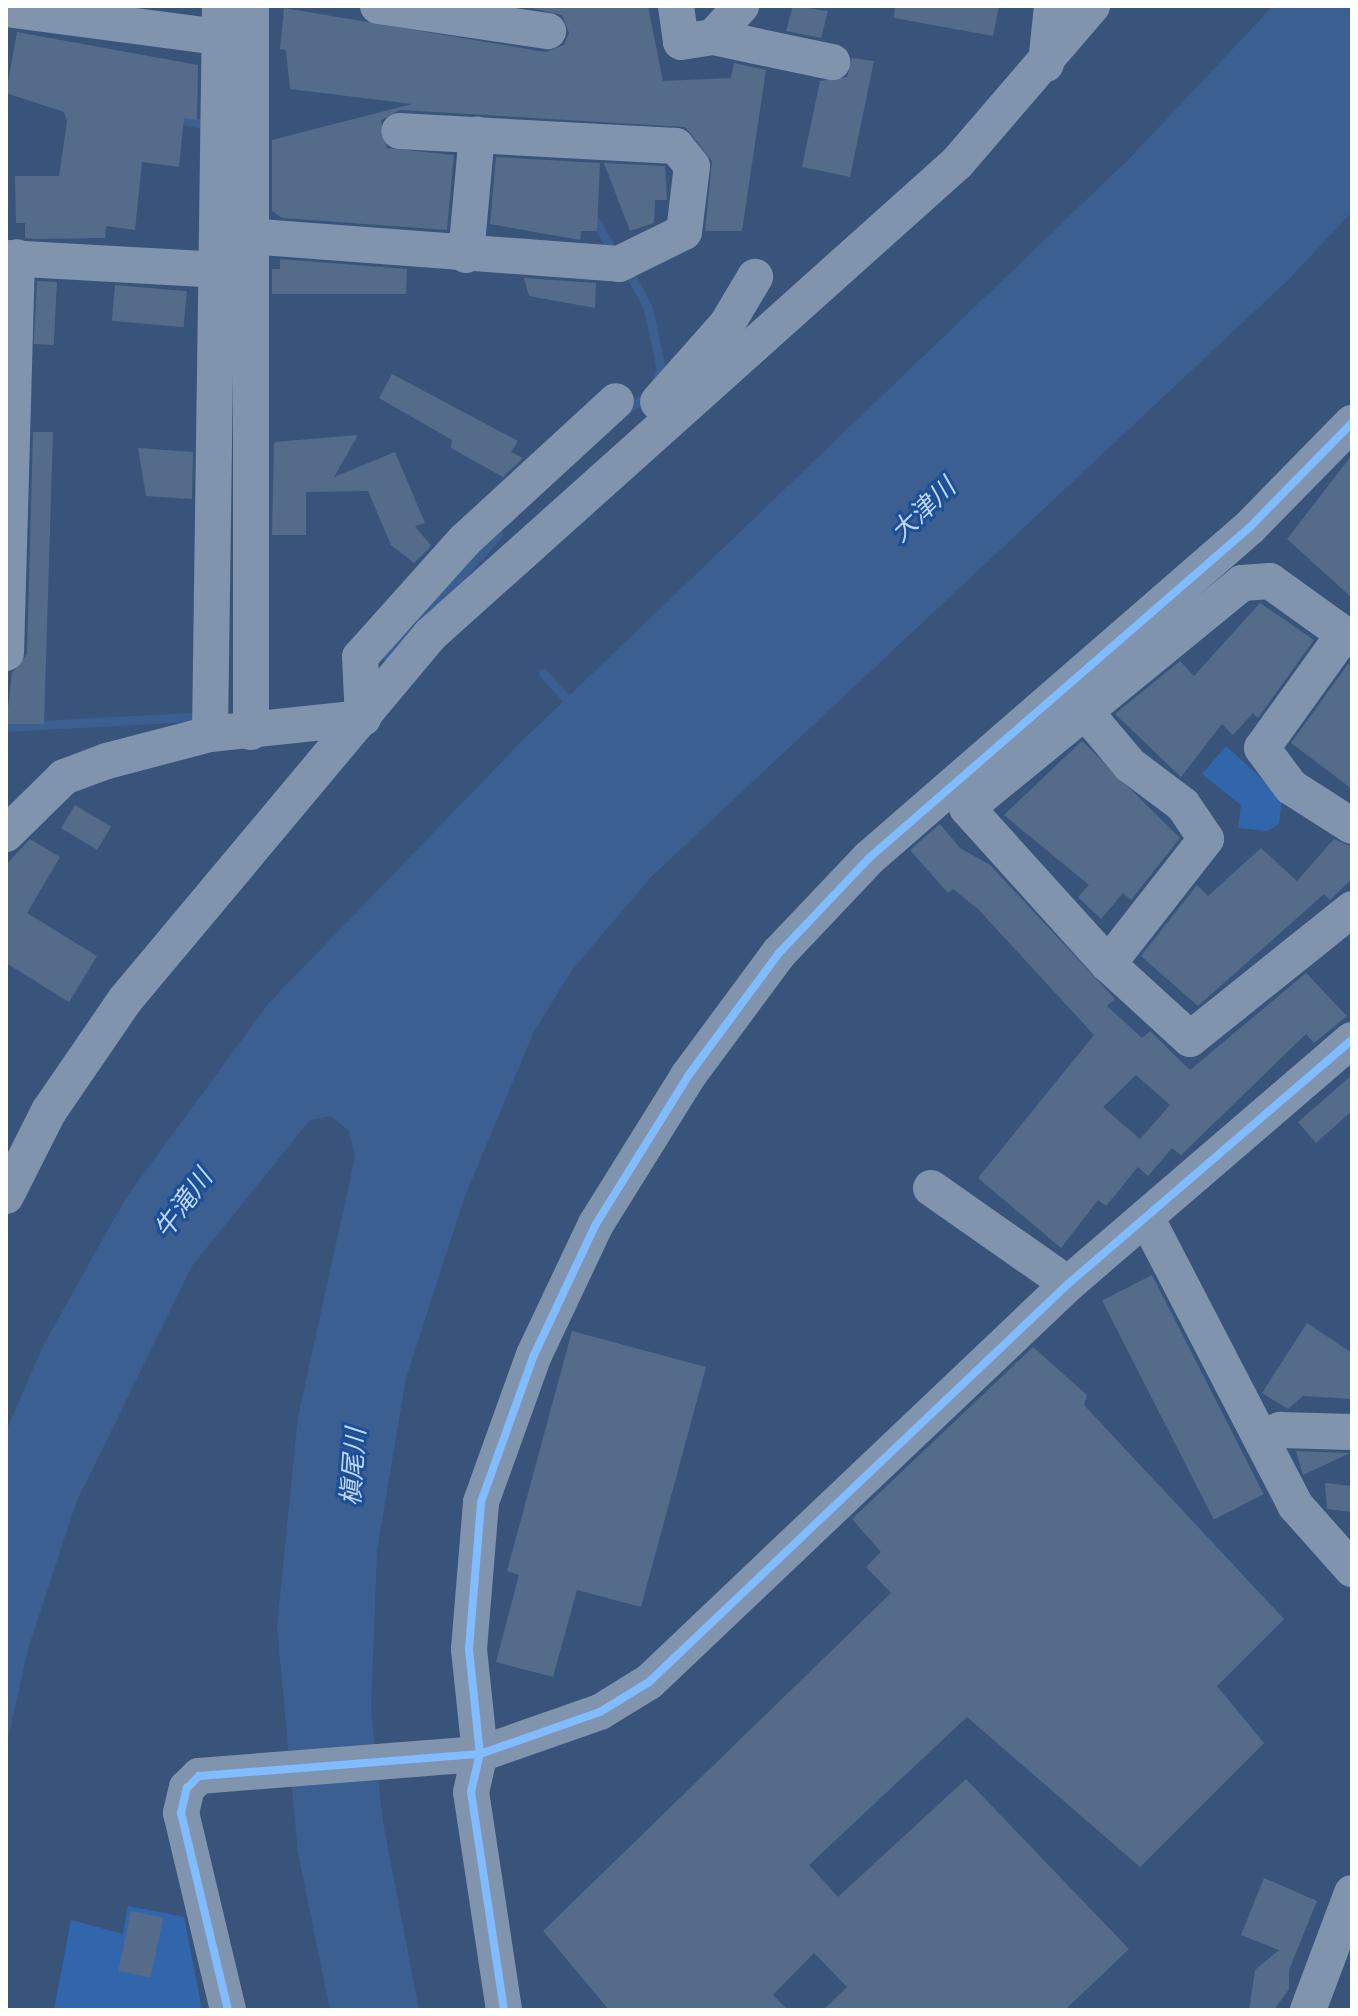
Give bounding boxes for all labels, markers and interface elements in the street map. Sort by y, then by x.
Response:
water label: 大津川 [883,471,961,547]
water label: 牛滝川 [146,1162,218,1244]
water label: 槇尾川 [334,1427,370,1507]

